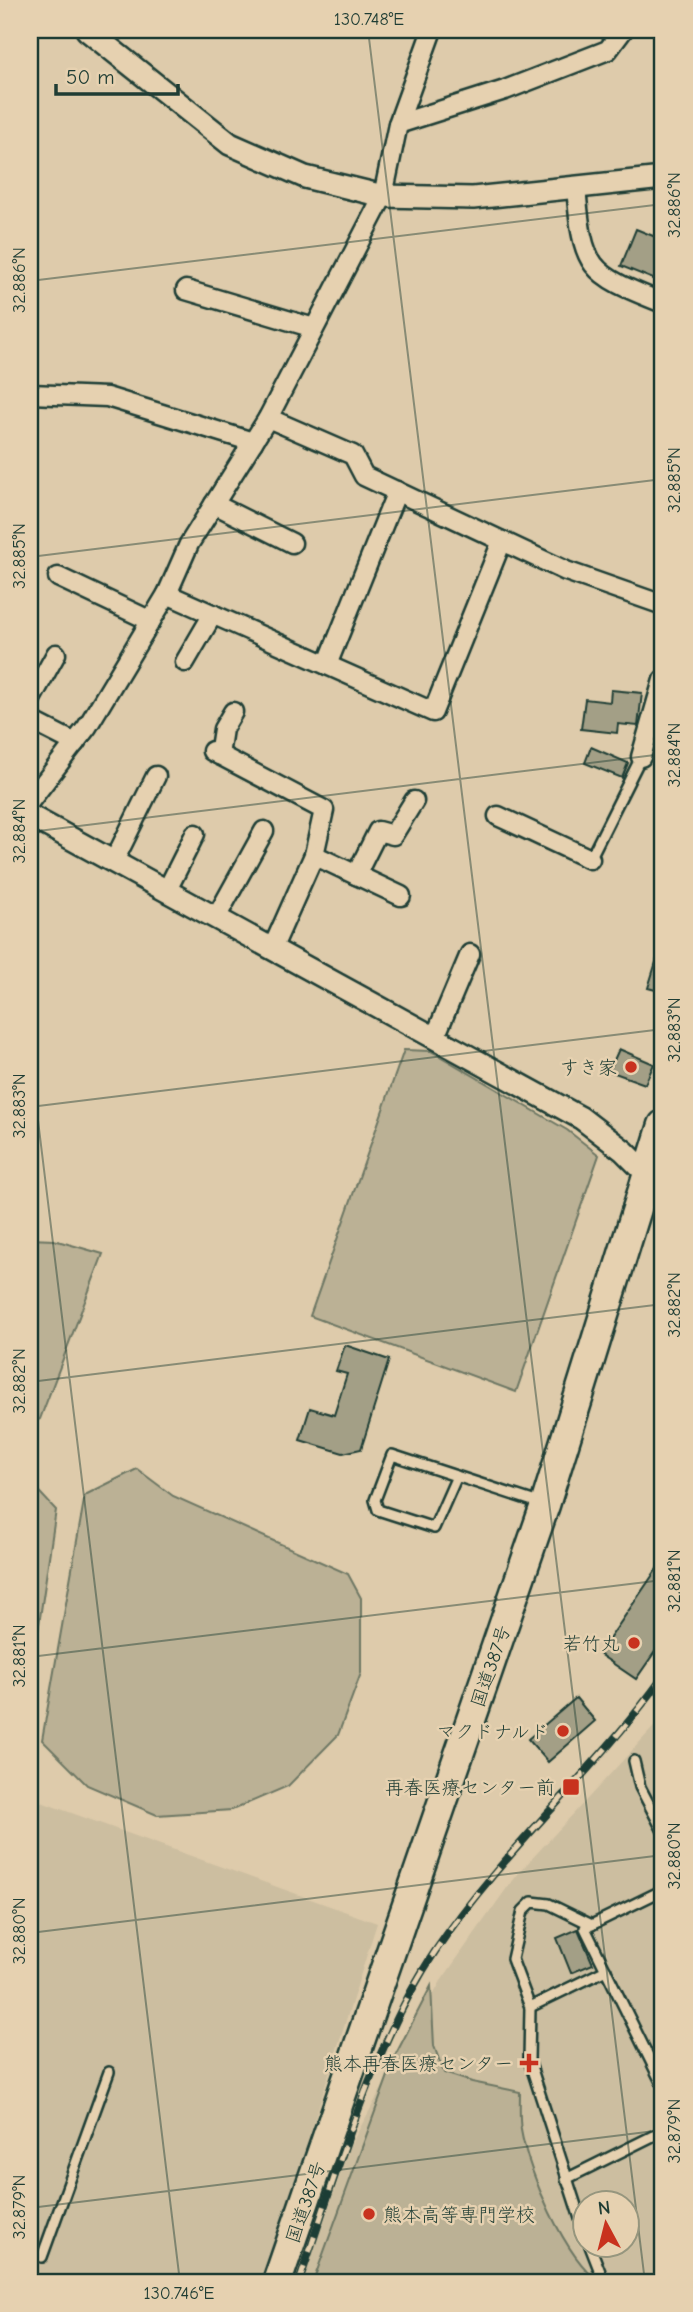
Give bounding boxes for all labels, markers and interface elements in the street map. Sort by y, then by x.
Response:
text: 130.748°E [334,9,404,30]
scale bar [56,52,178,96]
text: 50 m [66,65,115,89]
text: 32.886°N [664,172,685,238]
text: 32.886°N [9,247,30,313]
text: 32.885°N [664,447,685,513]
text: 32.885°N [9,523,30,589]
text: 32.884°N [664,723,685,787]
text: 32.884°N [9,799,30,863]
text: 32.883°N [664,997,685,1063]
place label: すき家 [560,1057,617,1079]
marker: すき家 [623,1059,639,1075]
text: 32.883°N [9,1073,30,1139]
text: 32.882°N [664,1272,685,1338]
text: 32.882°N [9,1348,30,1414]
text: 32.881°N [664,1549,685,1613]
street label: 国道387号 [467,1622,515,1710]
text: 32.881°N [9,1624,30,1688]
place label: 若竹丸 [563,1633,620,1655]
marker: 若竹丸 [626,1635,642,1651]
place label: マクドナルド [437,1721,549,1743]
marker: マクドナルド [555,1723,571,1739]
place label: 再春医療センター前 [385,1777,555,1799]
marker: 再春医療センター前 [561,1777,581,1797]
text: 32.880°N [664,1822,685,1890]
text: 32.880°N [9,1897,30,1965]
place label: 熊本再春医療センター [324,2053,513,2075]
marker: 熊本再春医療センター [519,2053,539,2073]
text: 32.879°N [664,2099,685,2163]
street label: 国道387号 [282,2158,330,2246]
text: 32.879°N [9,2175,30,2239]
north arrow [570,2190,640,2260]
text: N [597,2196,612,2220]
place label: 熊本高等専門学校 [383,2204,535,2226]
marker: 熊本高等専門学校 [361,2206,377,2222]
text: 130.746°E [144,2283,215,2304]

